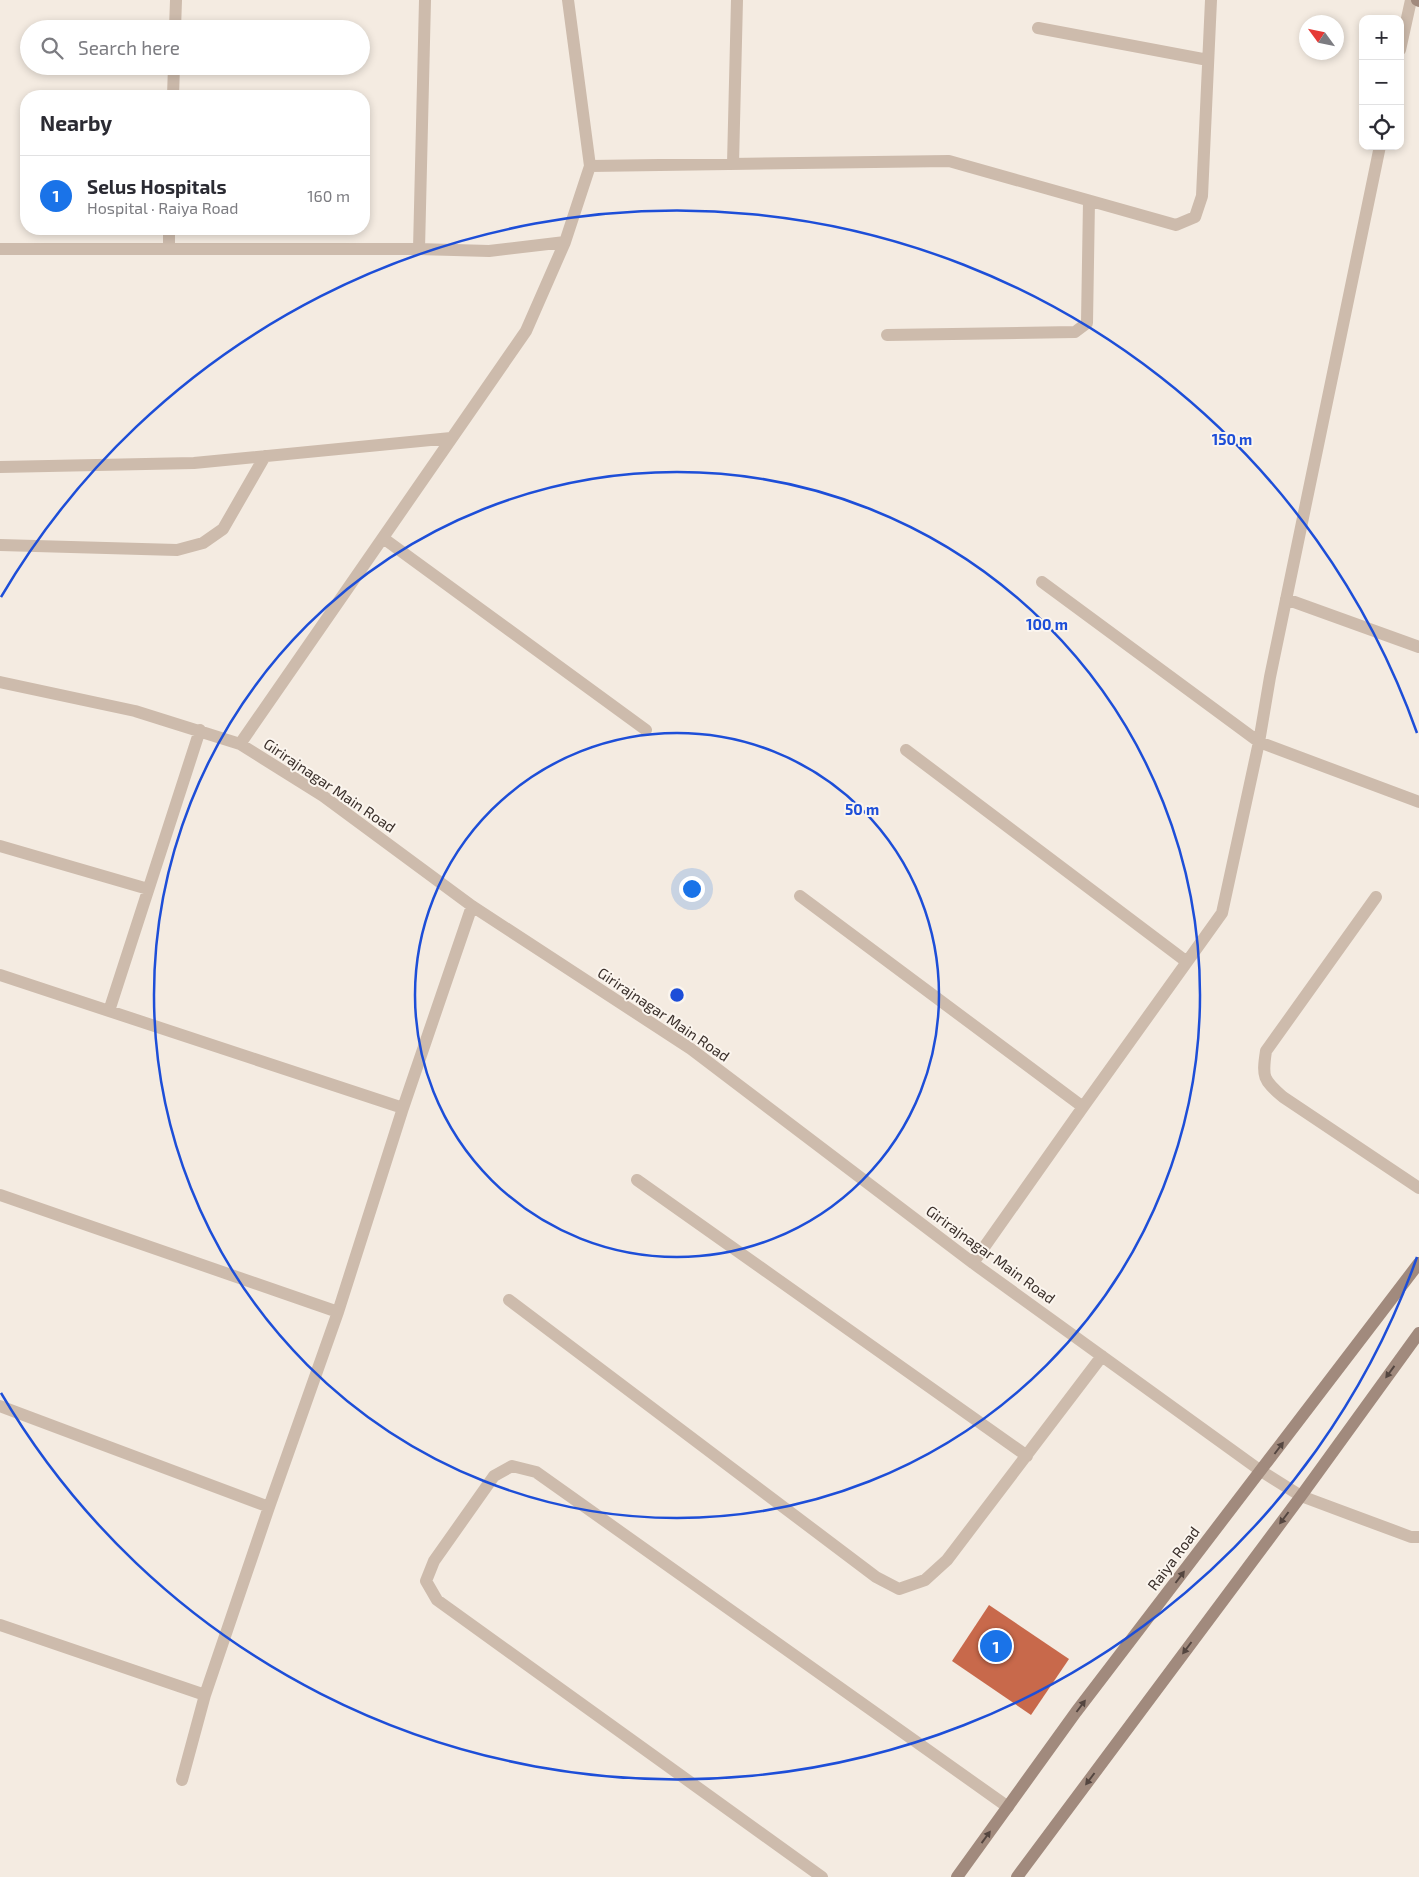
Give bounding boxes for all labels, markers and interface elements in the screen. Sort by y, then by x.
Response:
north arrow [1299,15,1344,60]
map controls [1359,15,1404,150]
button: + [1359,15,1404,60]
search box [20,20,370,75]
icon: search [38,34,66,62]
text: Search here [78,36,180,59]
button: − [1359,60,1404,105]
button: locate [1359,105,1404,150]
text: Nearby [40,110,112,135]
text: Selus Hospitals [87,175,227,198]
text: 1 [53,186,59,205]
text: 160 m [307,186,350,205]
text: Hospital · Raiya Road [87,198,239,217]
text: 150 m [1212,430,1252,448]
text: 100 m [1026,615,1068,633]
street label: Girirajnagar Main Road [260,734,399,837]
text: 50 m [845,800,879,818]
your location [679,876,705,902]
street label: Girirajnagar Main Road [594,963,733,1066]
centre of rings [668,986,686,1004]
street label: Girirajnagar Main Road [922,1201,1059,1308]
one-way arrow [1385,1366,1395,1379]
one-way arrow [1273,1441,1284,1454]
one-way arrow [1279,1511,1289,1525]
street label: Raiya Road [1143,1523,1203,1593]
one-way arrow [1175,1570,1185,1584]
pin: 1 [980,1627,1012,1665]
one-way arrow [1182,1641,1192,1655]
one-way arrow [1076,1700,1087,1713]
one-way arrow [1085,1772,1095,1786]
one-way arrow [981,1831,991,1844]

